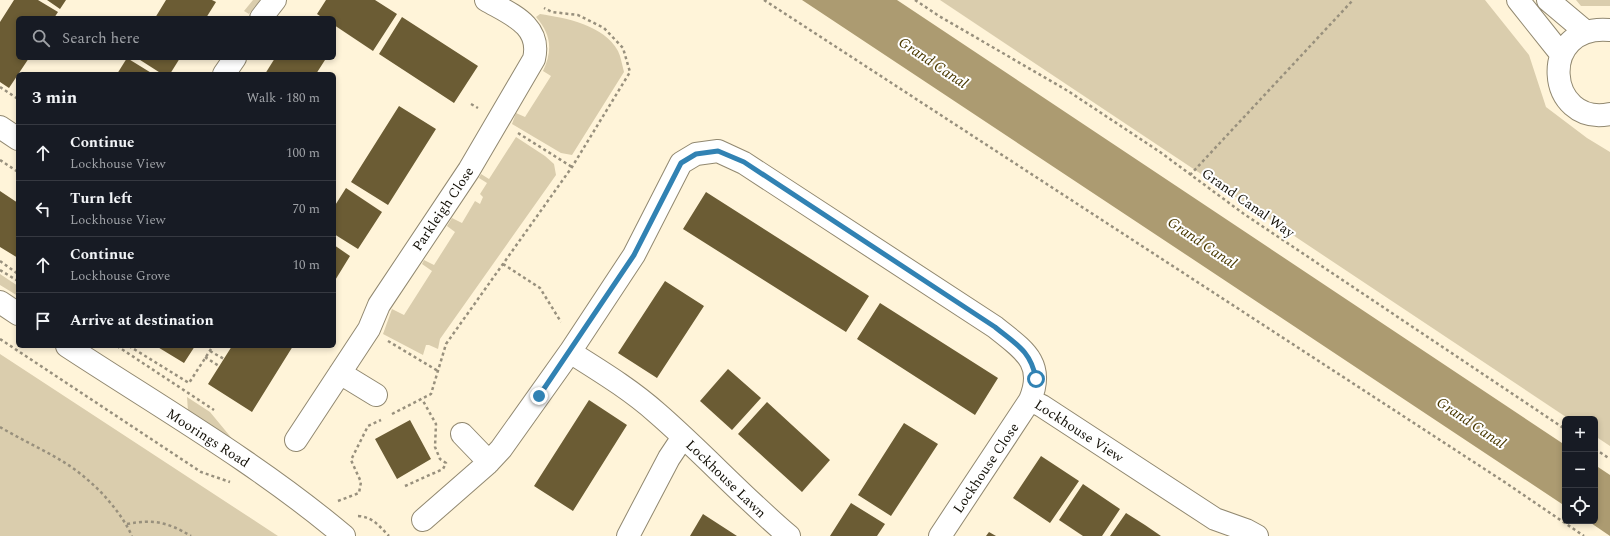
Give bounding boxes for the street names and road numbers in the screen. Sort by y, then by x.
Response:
street label: Parkleigh Close [407,162,479,255]
street label: Grand Canal Way [1197,163,1300,244]
street label: Lockhouse View [1030,394,1128,468]
street label: Moorings Road [162,403,254,473]
street label: Lockhouse Close [948,418,1024,518]
street label: Lockhouse Lawn [681,435,771,523]

